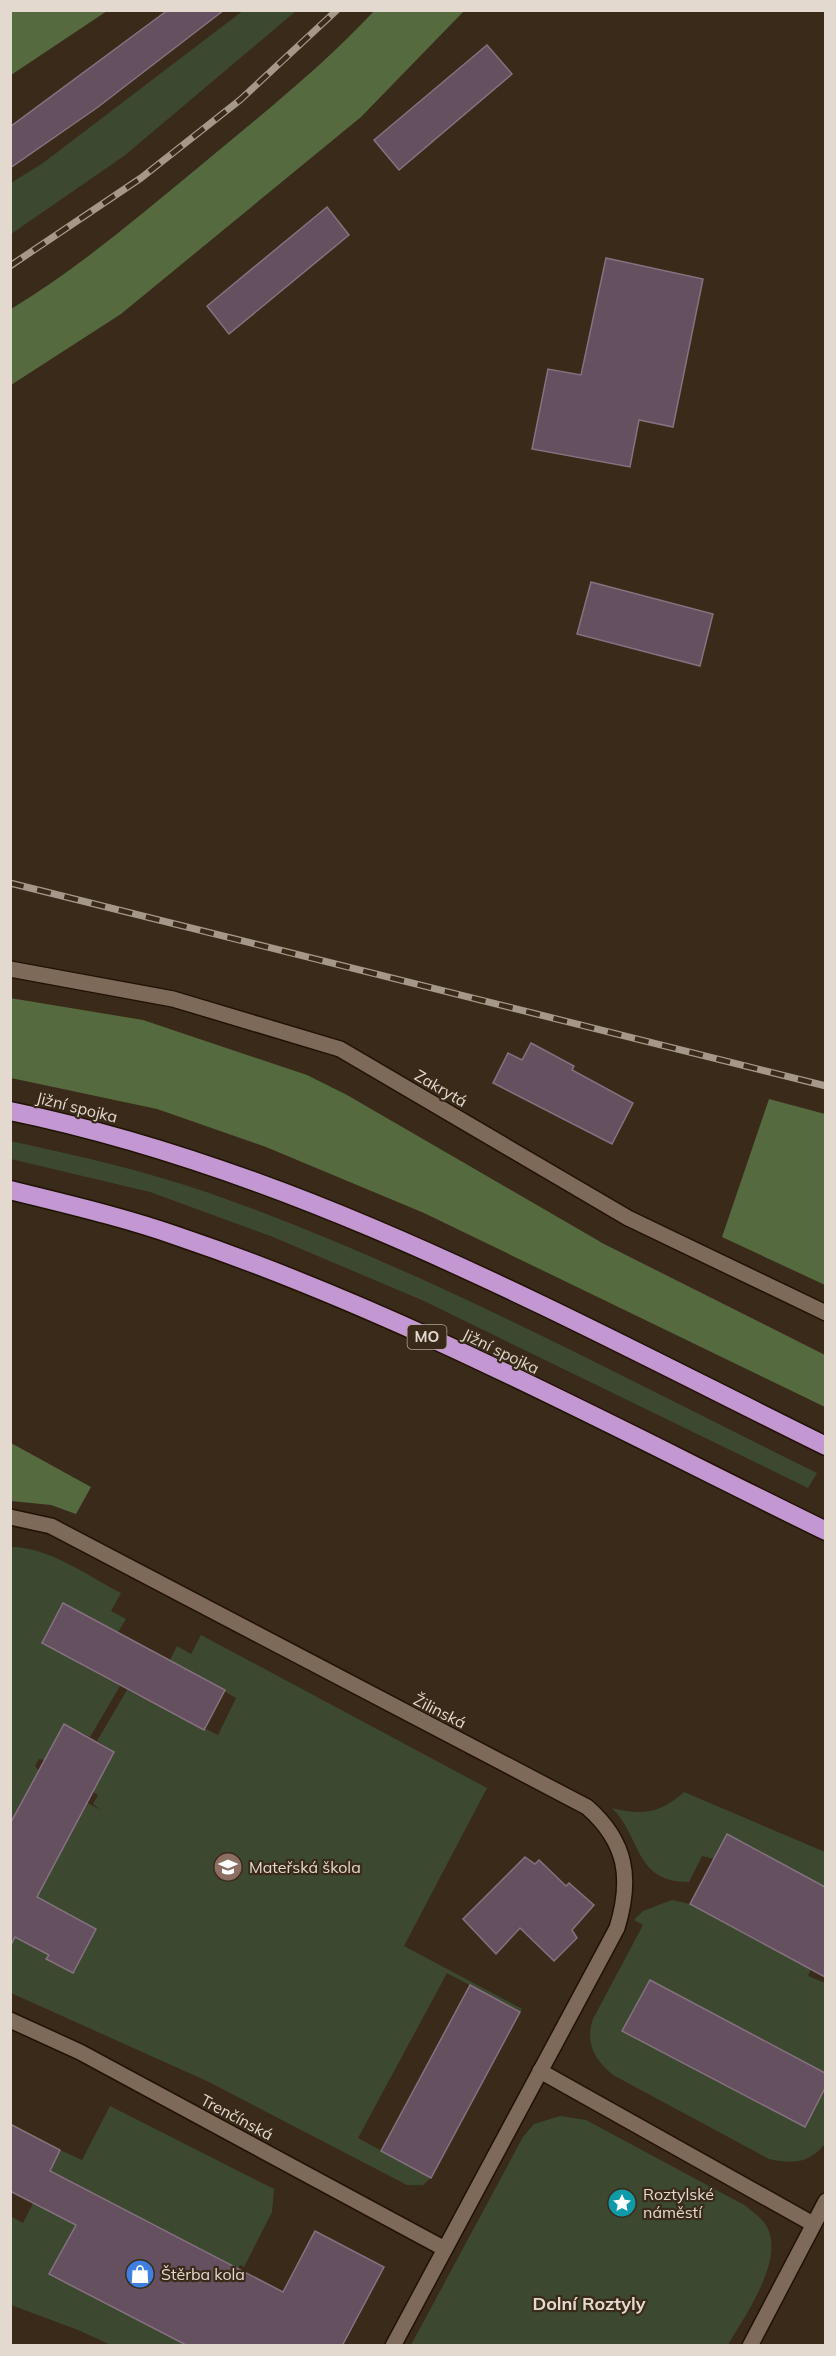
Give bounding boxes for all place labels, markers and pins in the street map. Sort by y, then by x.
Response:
school or university icon: Mateřská škola [212,1851,244,1883]
place label: Mateřská škola [249,1857,361,1877]
place label: Roztylské náměstí [643,2184,714,2222]
place icon: Roztylské náměstí [606,2187,638,2219]
shop icon: Štěrba kola [124,2258,156,2290]
place label: Štěrba kola [161,2264,245,2284]

